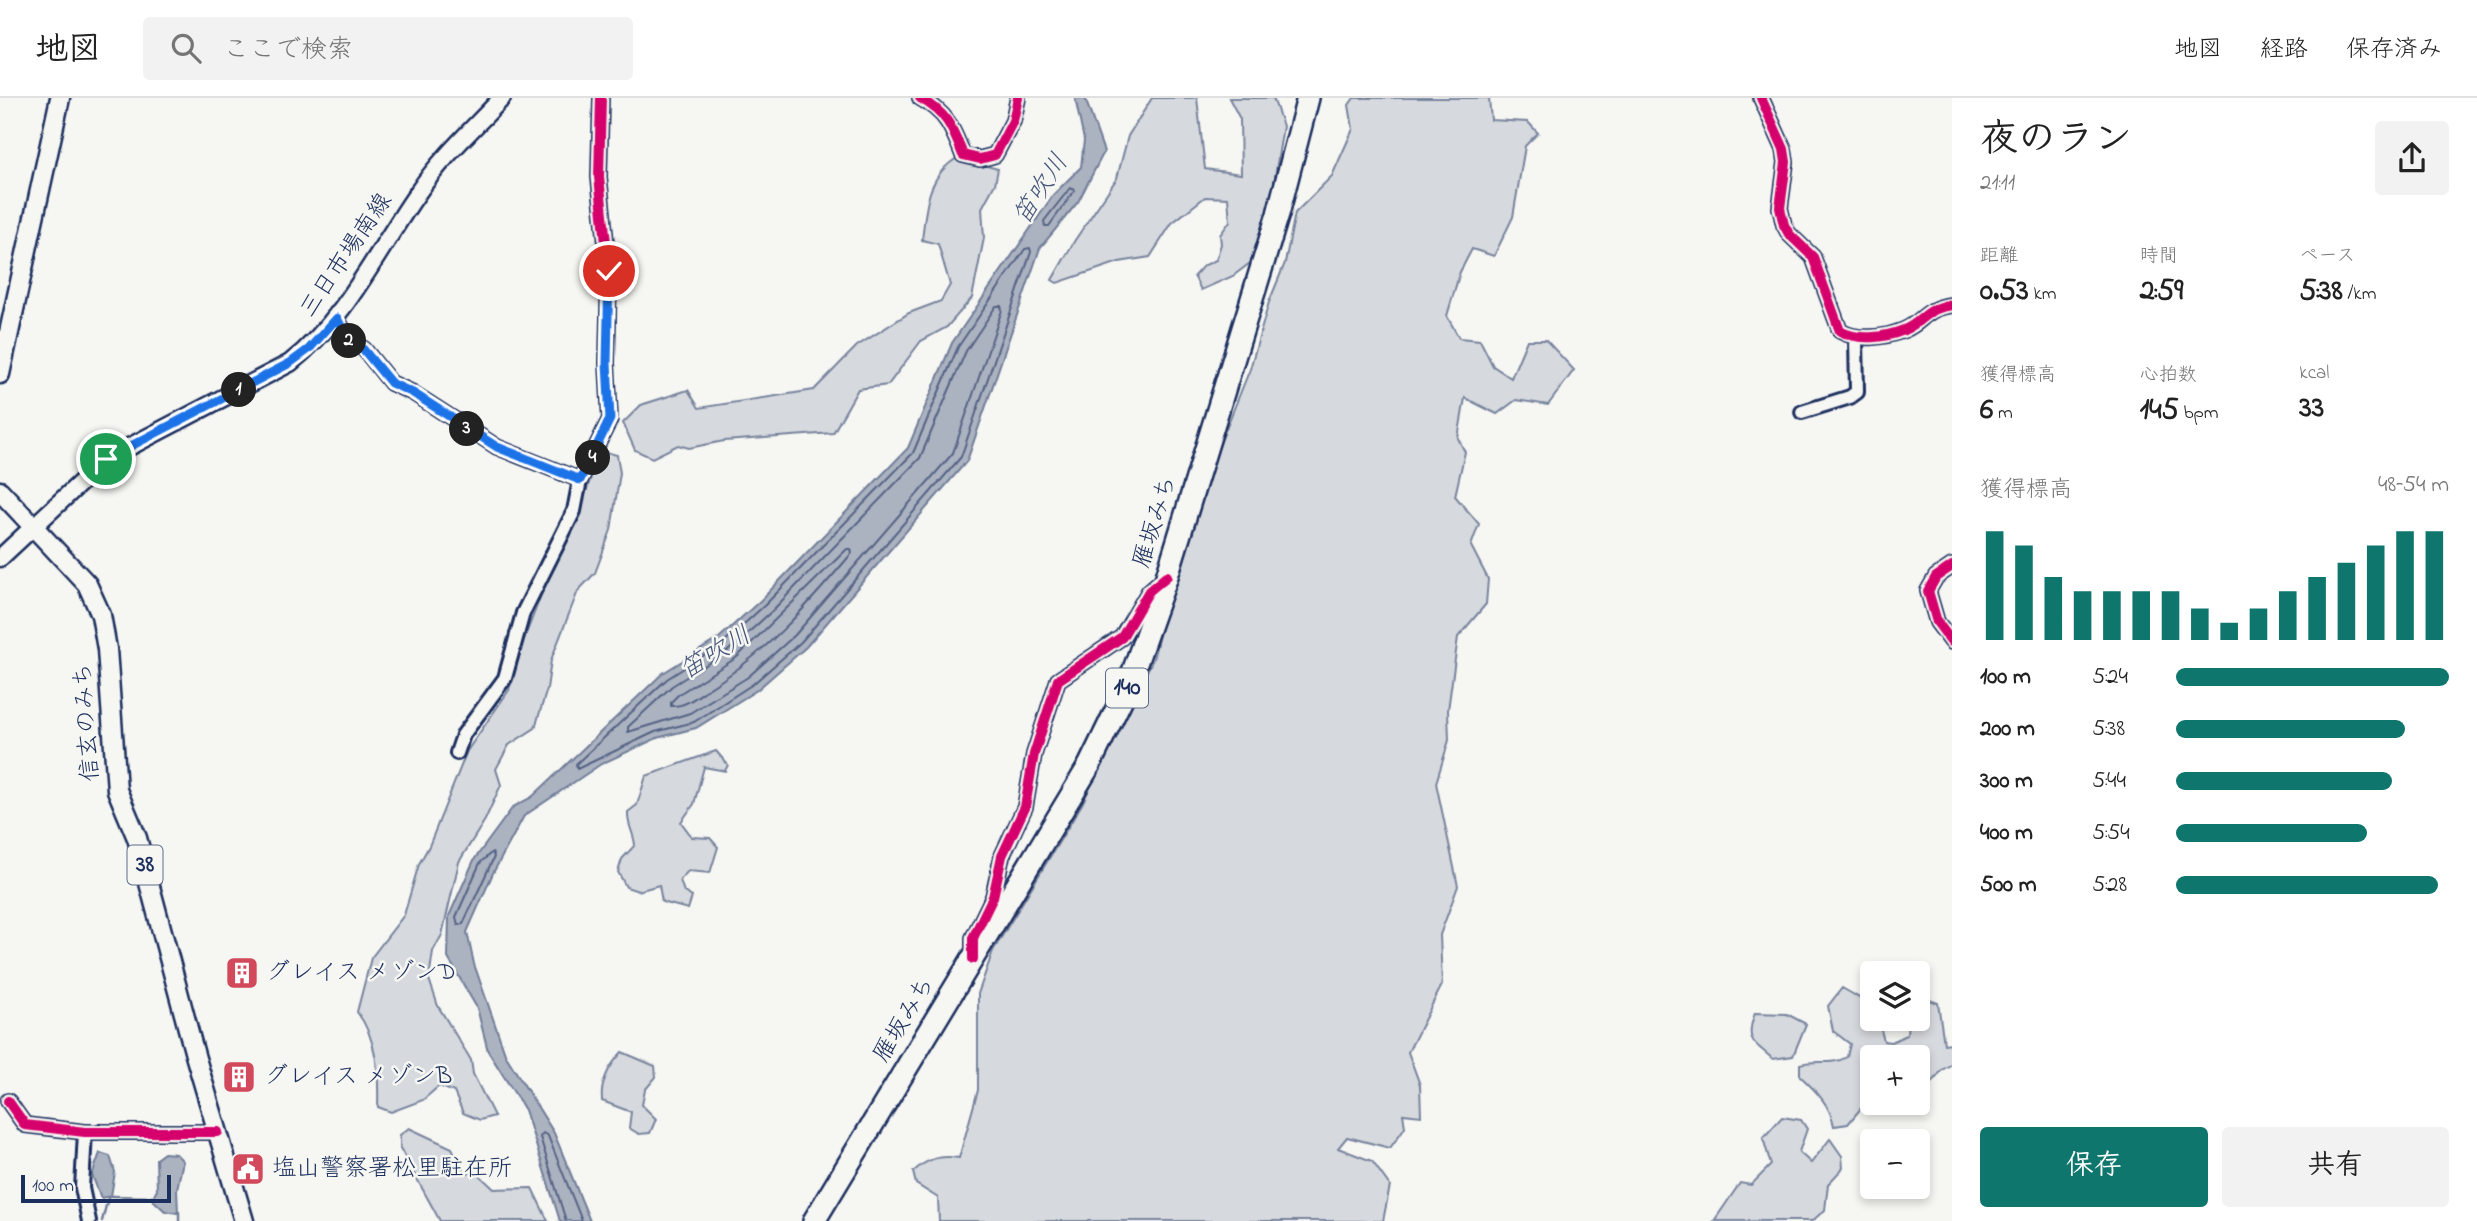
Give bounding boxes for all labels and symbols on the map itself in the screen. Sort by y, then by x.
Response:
water label: 笛吹川 [1005,147,1079,233]
street label: 三日市場南線 [292,187,402,325]
pin [579,241,639,301]
pin: 2 [332,324,366,358]
pin: 1 [222,372,256,408]
pin: 3 [449,412,484,446]
pin [76,429,136,489]
pin: 4 [576,440,610,476]
street label: 雁坂みち [1125,471,1187,573]
water label: 笛吹川 [673,618,759,690]
street label: 信玄のみち [66,661,110,783]
road number: 140 [1106,668,1148,708]
road number: 38 [128,846,162,884]
building icon: グレイス メゾンD [223,954,261,992]
place label: グレイス メゾンD [266,956,456,991]
street label: 雁坂みち [866,970,944,1070]
building icon: グレイス メゾンB [220,1058,258,1096]
place label: グレイス メゾンB [264,1060,452,1095]
public building icon: 塩山警察署松里駐在所 [229,1150,267,1188]
place label: 塩山警察署松里駐在所 [272,1152,512,1187]
scale bar [21,1172,172,1204]

